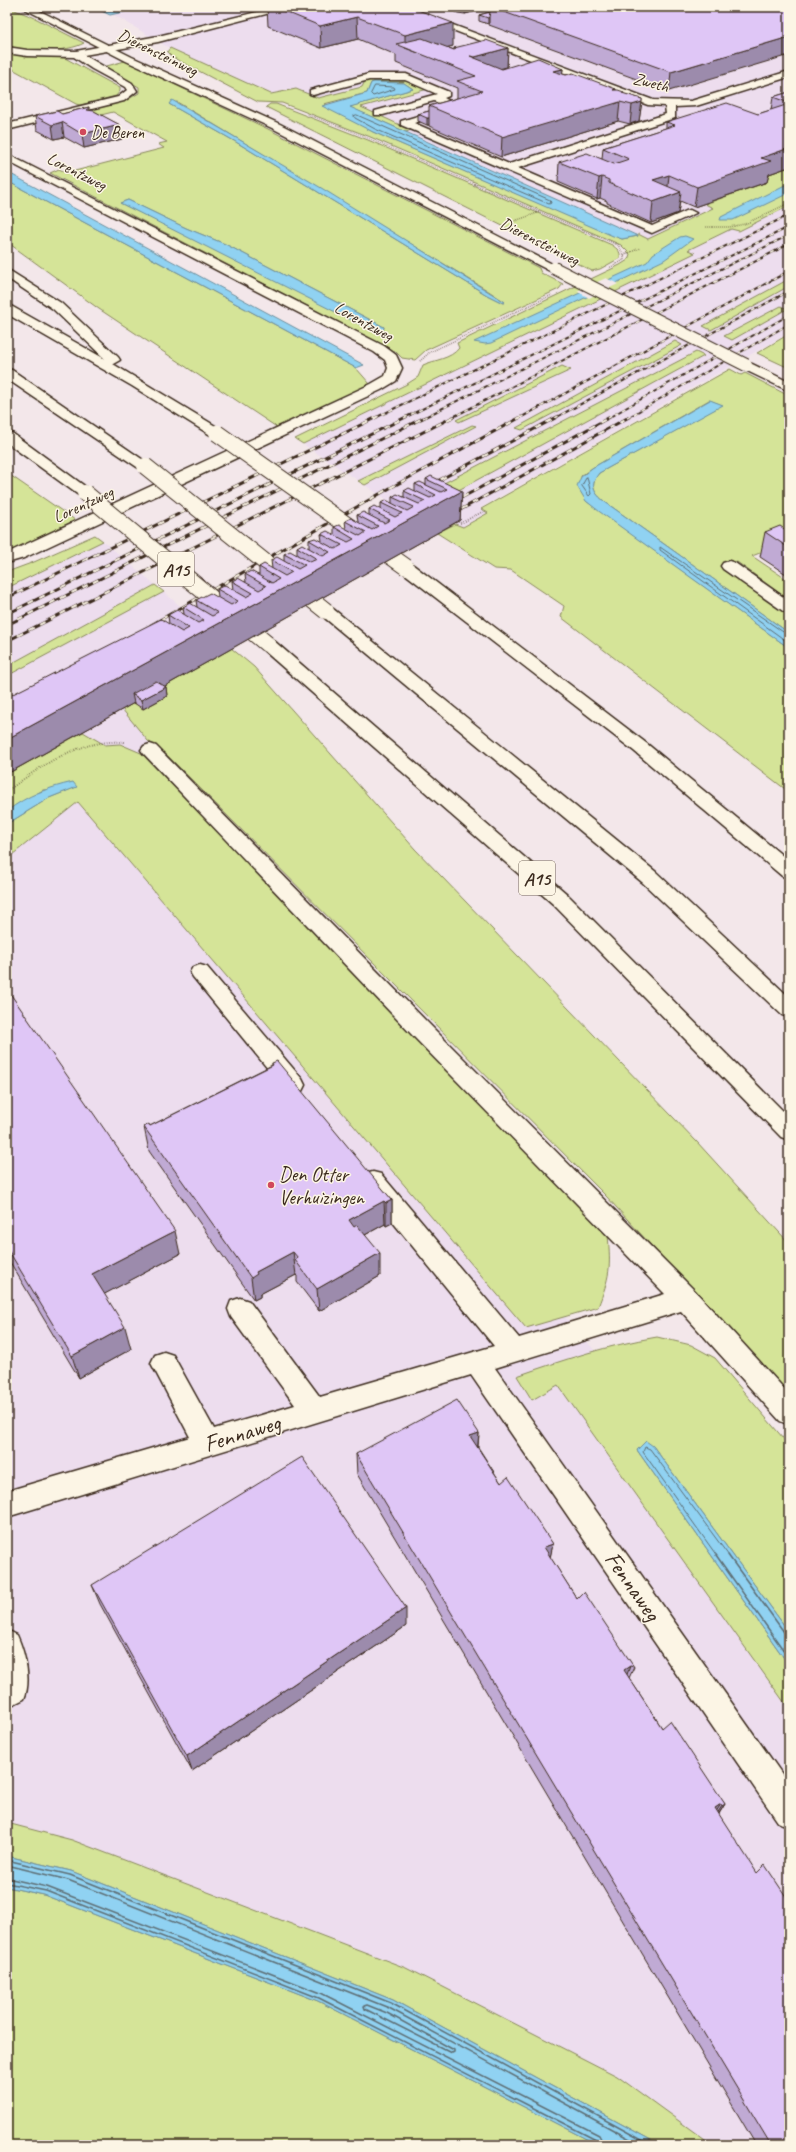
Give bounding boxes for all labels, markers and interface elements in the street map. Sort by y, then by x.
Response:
street label: Dierensteinweg [114,24,202,81]
street label: Zweth [631,68,671,97]
place label: De Beren [91,122,145,143]
marker: De Beren [78,127,88,137]
street label: Lorentzweg [44,148,111,196]
street label: Dierensteinweg [497,213,584,271]
street label: Lorentzweg [331,297,398,347]
street label: Lorentzweg [50,481,117,527]
road number: A15 [158,552,194,586]
road number: A15 [519,861,555,895]
place label: Den Otter Verhuizingen [279,1162,365,1210]
marker: Den Otter Verhuizingen [266,1180,276,1190]
street label: Fennaweg [200,1407,285,1459]
street label: Fennaweg [598,1545,669,1628]

